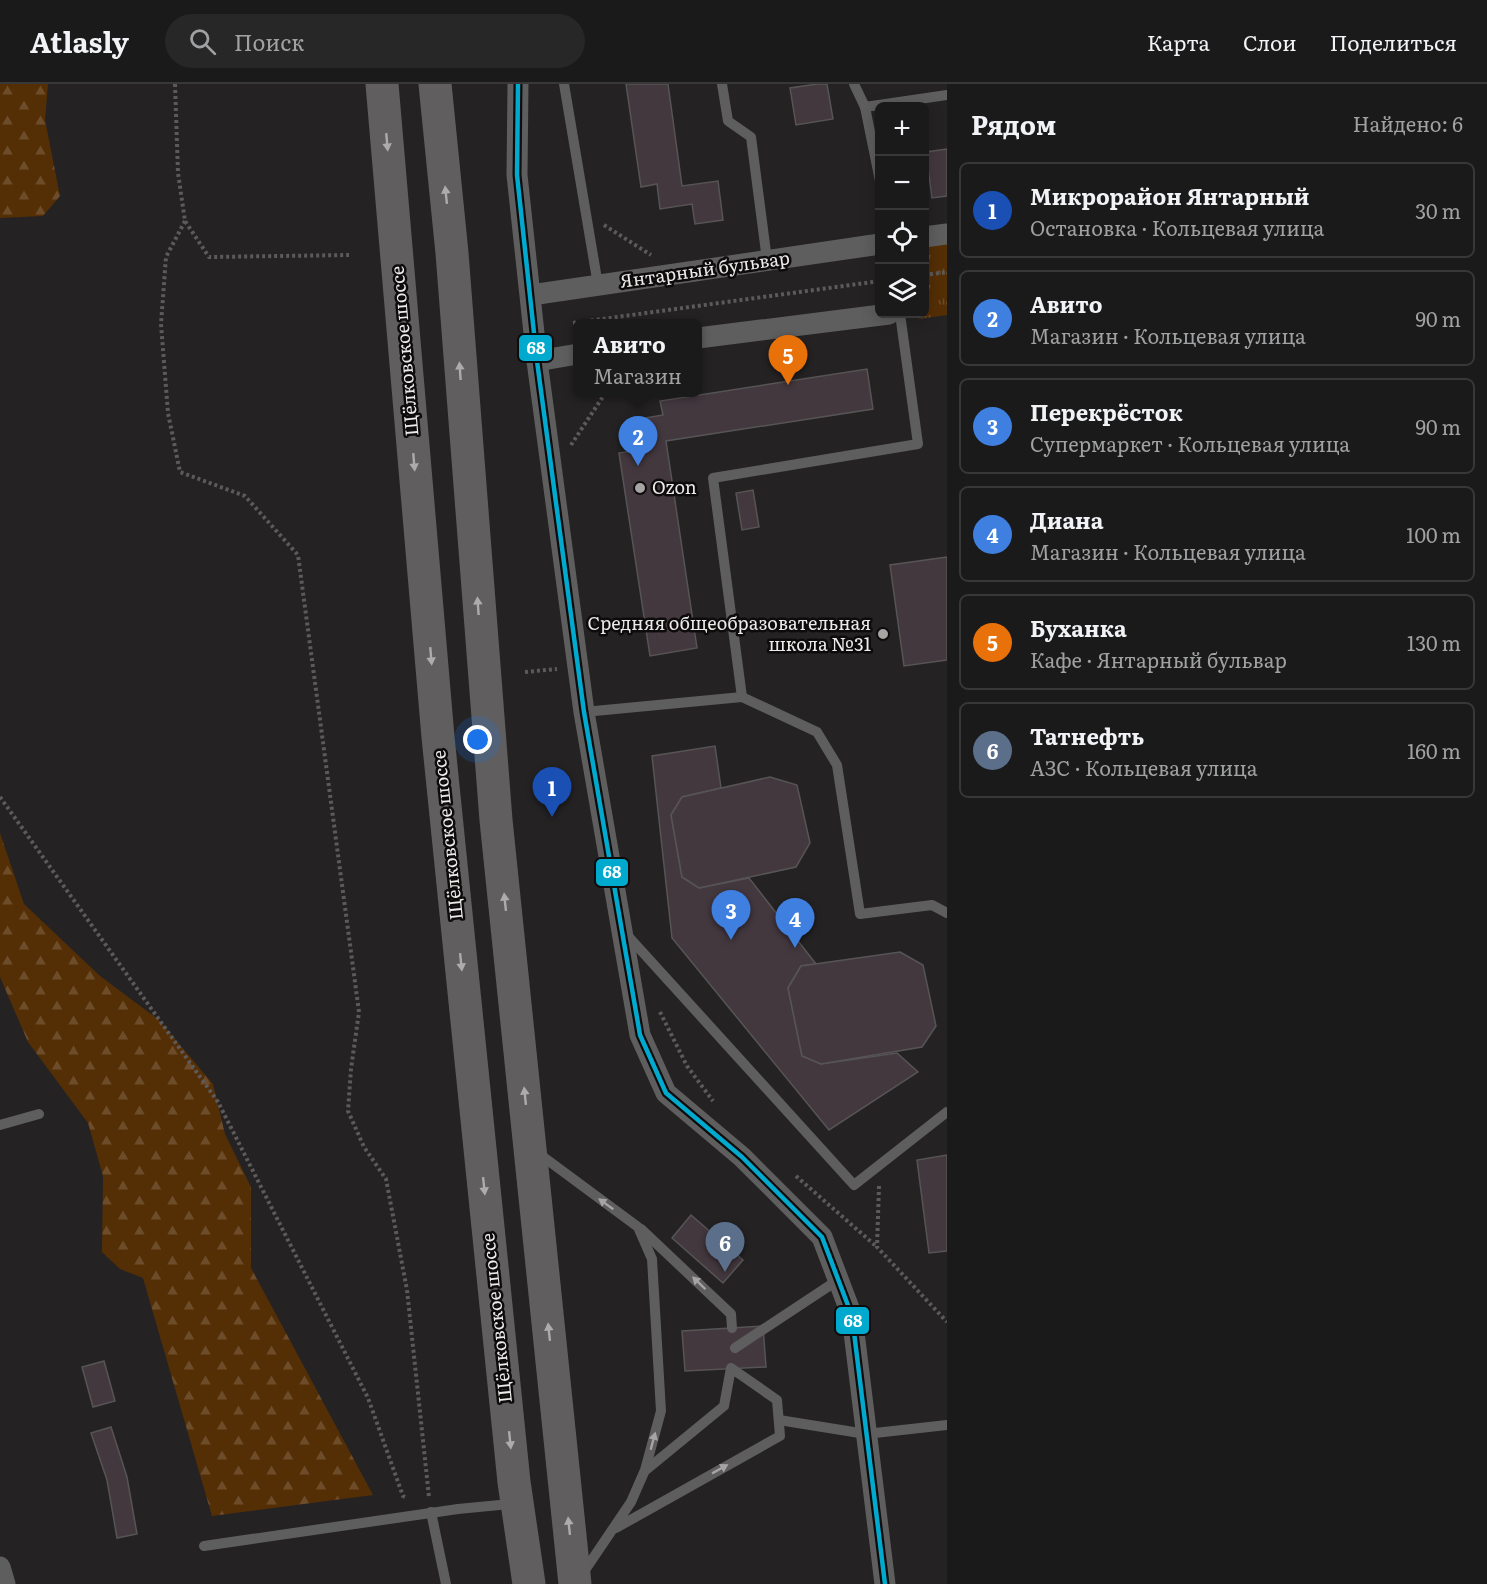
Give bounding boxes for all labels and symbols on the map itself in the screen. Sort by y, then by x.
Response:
one-way arrow [382,133,392,152]
one-way arrow [441,185,451,204]
street label: Янтарный бульвар [618,243,791,294]
street label: Щёлковское шоссе [383,265,424,437]
line badge: 68 [518,334,553,362]
text: 68 [527,335,546,359]
pin: 5 [768,336,808,385]
one-way arrow [455,361,465,380]
pin: 2 [618,416,658,466]
one-way arrow [409,453,419,472]
place label: Ozon [652,473,697,500]
marker: Ozon [633,481,647,495]
one-way arrow [473,597,483,616]
place label: Средняя общеобразовательная школа №31 [588,609,871,657]
marker: Средняя общеобразовательная школа №31 [876,627,890,641]
one-way arrow [426,647,436,666]
your location [463,725,492,754]
street label: Щёлковское шоссе [424,749,469,921]
pin: 1 [532,768,572,817]
line badge: 68 [595,858,629,887]
text: 68 [603,859,622,883]
pin: 3 [712,890,750,940]
one-way arrow [500,893,510,912]
pin: 4 [776,898,814,948]
one-way arrow [456,952,466,971]
one-way arrow [520,1087,530,1106]
one-way arrow [479,1176,489,1195]
one-way arrow [599,1198,615,1210]
pin: 6 [706,1222,744,1272]
street label: Щёлковское шоссе [473,1232,518,1404]
one-way arrow [693,1276,707,1290]
line badge: 68 [835,1306,870,1335]
text: 68 [844,1308,863,1332]
one-way arrow [544,1322,554,1341]
one-way arrow [505,1431,515,1450]
one-way arrow [649,1432,658,1450]
one-way arrow [712,1464,729,1474]
one-way arrow [564,1516,574,1535]

